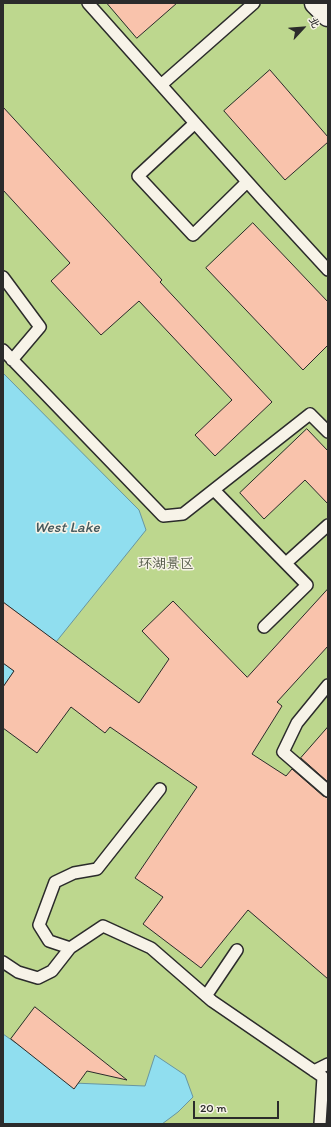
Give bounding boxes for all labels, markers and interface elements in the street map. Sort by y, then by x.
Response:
north arrow [283,8,323,48]
text: 北 [306,15,322,30]
water label: West Lake [34,519,100,537]
park label: 环湖景区 [138,556,194,572]
scale bar [195,1093,281,1119]
text: 20 m [200,1101,227,1115]

